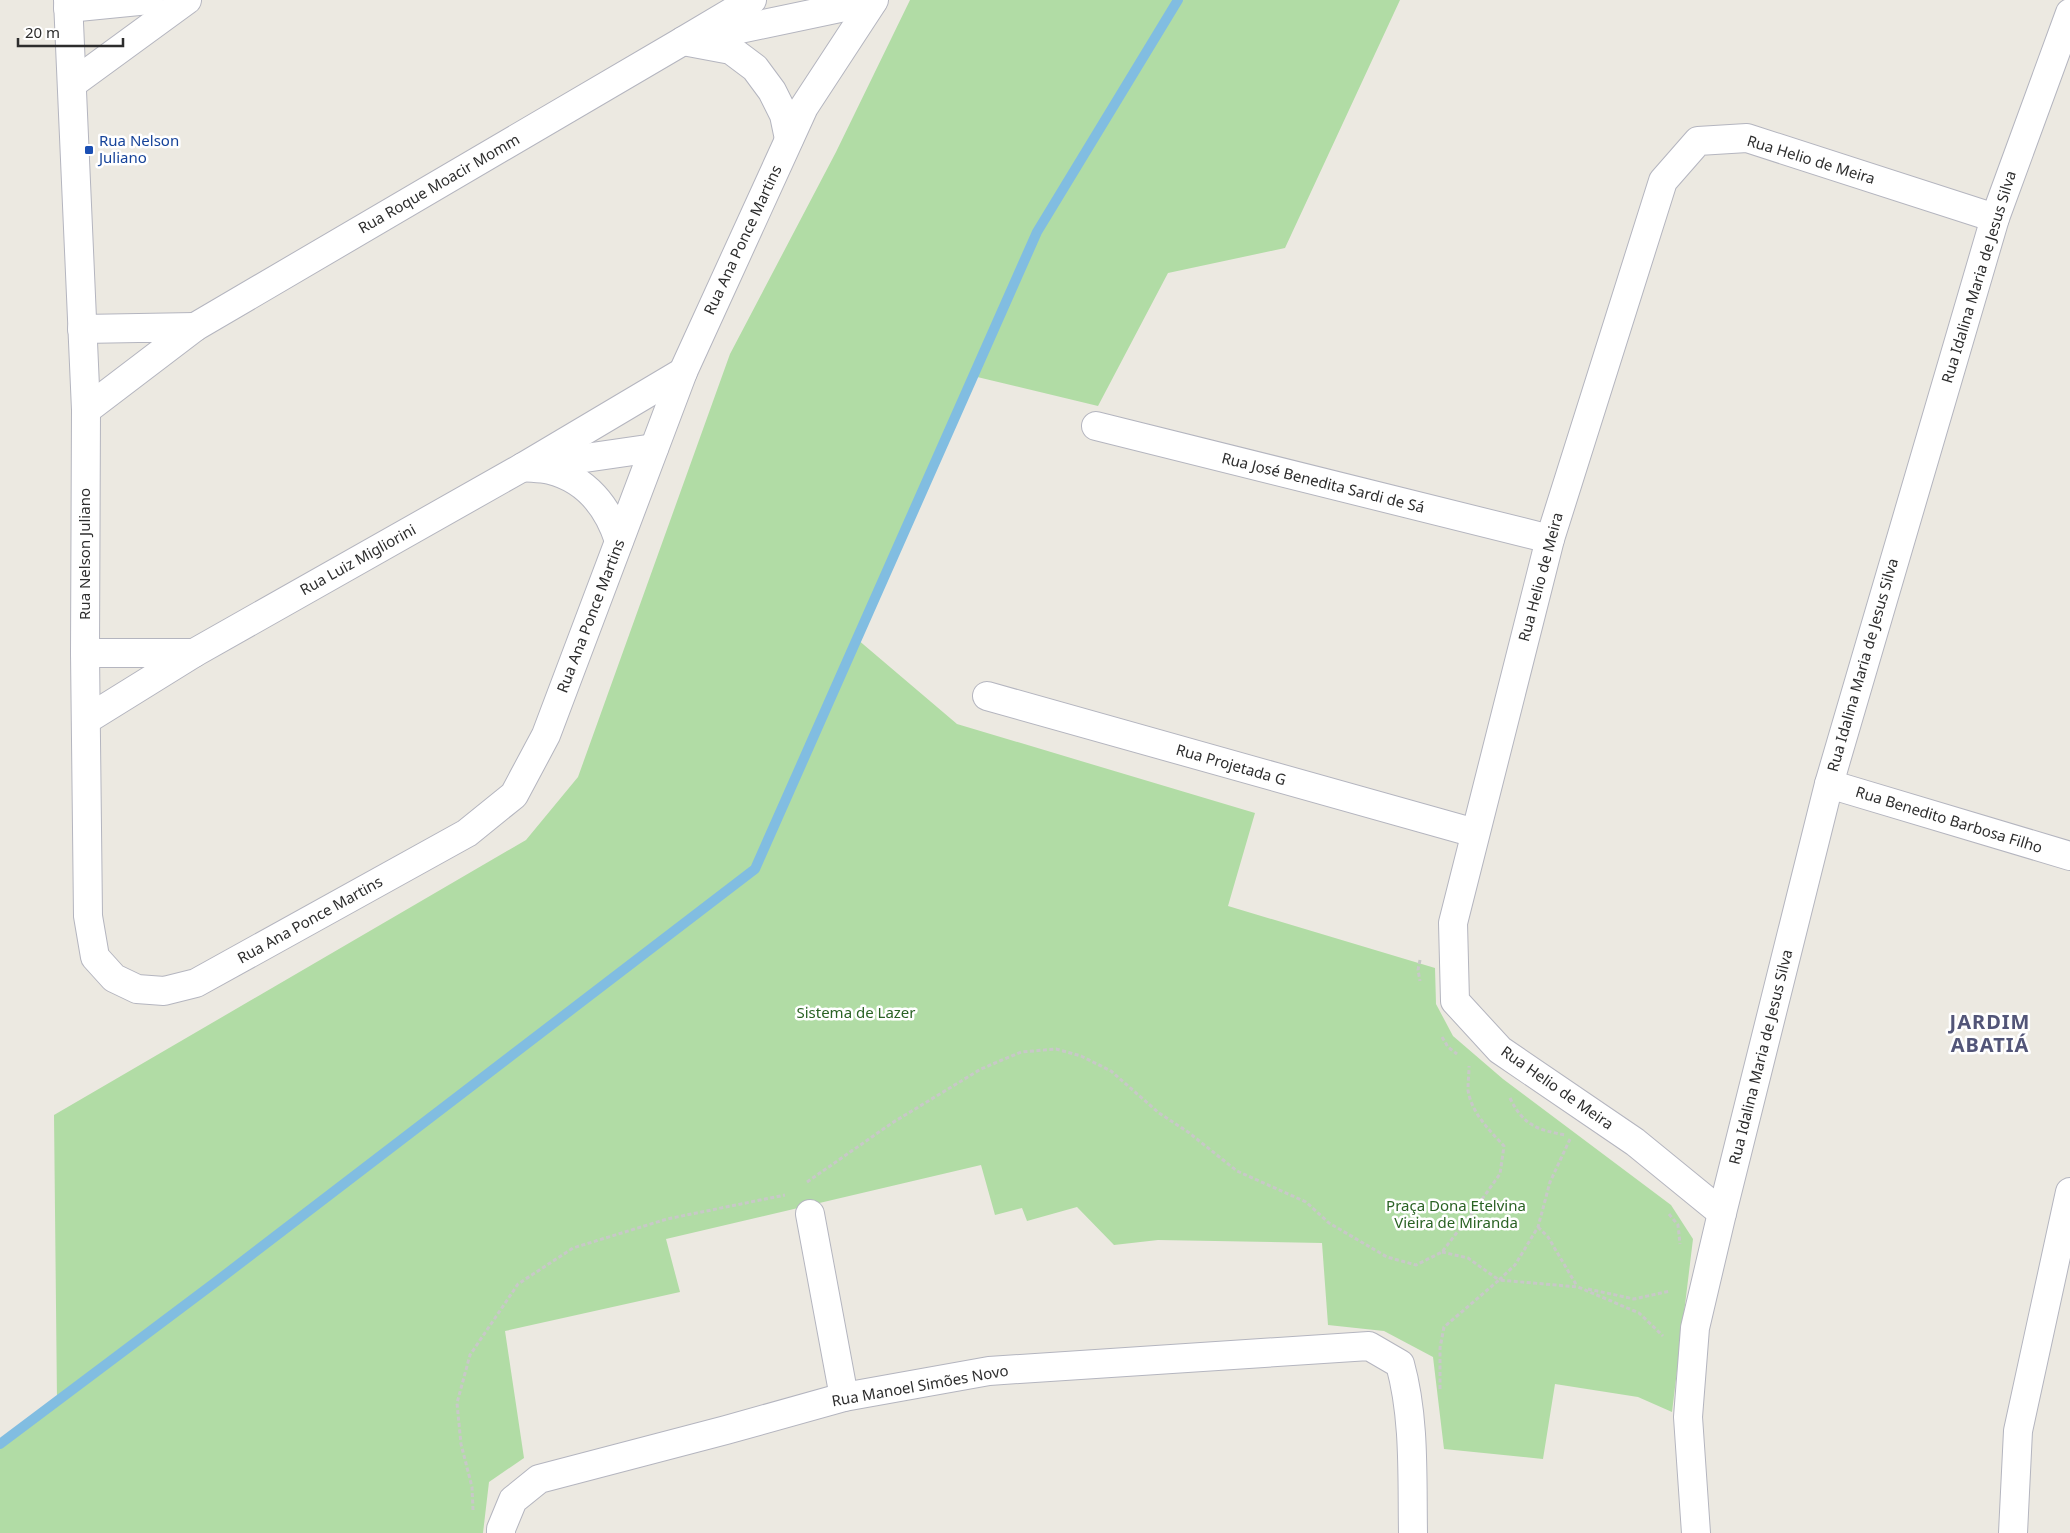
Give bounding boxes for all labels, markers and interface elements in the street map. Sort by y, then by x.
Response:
scale bar [18,15,122,47]
text: 20 m [25,22,60,42]
street label: Rua Roque Moacir Momm [354,129,523,238]
place label: Rua Nelson Juliano [97,130,179,167]
street label: Rua Helio de Meira [1745,130,1878,188]
marker: Rua Nelson Juliano [83,144,95,156]
street label: Rua Ana Ponce Martins [699,161,786,318]
street label: Rua Idalina Maria de Jesus Silva [1936,168,2020,385]
street label: Rua José Benedita Sardi de Sá [1220,447,1427,517]
street label: Rua Nelson Juliano [74,488,94,620]
street label: Rua Helio de Meira [1513,510,1567,644]
street label: Rua Luiz Migliorini [296,519,419,599]
street label: Rua Ana Ponce Martins [552,536,629,695]
street label: Rua Idalina Maria de Jesus Silva [1822,556,1902,774]
street label: Rua Projetada G [1174,739,1289,789]
street label: Rua Benedito Barbosa Filho [1853,781,2045,857]
street label: Rua Ana Ponce Martins [233,871,386,967]
street label: Rua Idalina Maria de Jesus Silva [1724,947,1796,1166]
park label: Sistema de Lazer [796,1002,916,1022]
district label: JARDIM ABATIÁ [1948,1008,2030,1058]
street label: Rua Helio de Meira [1497,1041,1618,1134]
park label: Praça Dona Etelvina Vieira de Miranda [1386,1195,1526,1232]
street label: Rua Manoel Simões Novo [830,1360,1010,1410]

